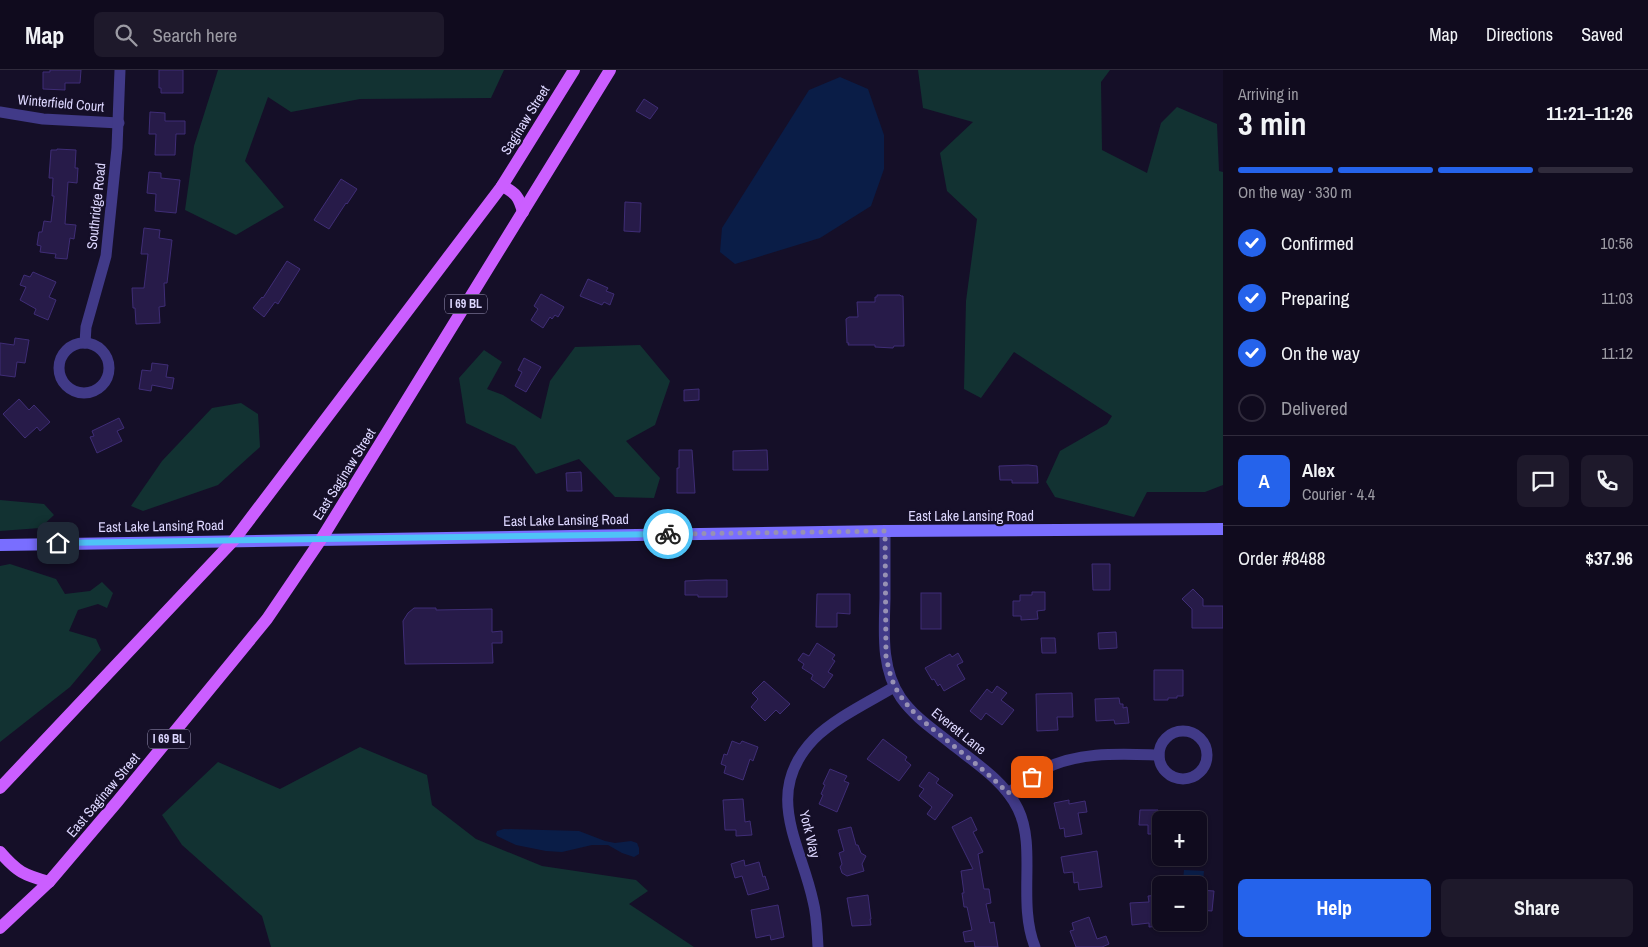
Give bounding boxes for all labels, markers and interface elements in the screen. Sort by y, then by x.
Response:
search box [94,12,444,57]
text: Map [25,19,64,51]
icon: search [112,21,140,49]
text: Search here [152,22,237,48]
text: Map [1429,22,1458,47]
text: Directions [1486,22,1553,47]
text: Saved [1581,22,1623,47]
street label: Saginaw Street [497,82,553,158]
text: Arriving in [1238,83,1299,105]
street label: Winterfield Court [17,90,105,116]
text: 11:21–11:26 [1546,100,1633,126]
text: 3 min [1238,102,1307,145]
street label: Southridge Road [83,162,109,250]
text: On the way · 330 m [1238,181,1352,203]
icon: check [1238,229,1266,257]
text: Confirmed [1281,230,1354,256]
text: 10:56 [1600,232,1633,254]
icon: check [1238,284,1266,312]
text: Preparing [1281,285,1349,311]
text: 11:03 [1601,287,1633,309]
road number: I 69 BL [445,294,487,313]
icon: check [1238,339,1266,367]
text: On the way [1281,340,1360,366]
text: 11:12 [1601,342,1633,364]
text: Delivered [1281,395,1348,421]
street label: East Saginaw Street [309,425,379,523]
button: chat [1517,455,1569,507]
button: phone [1581,455,1633,507]
text: Alex [1302,457,1335,483]
text: A [1258,468,1270,494]
text: Courier · 4.4 [1302,483,1375,505]
street label: East Lake Lansing Road [908,507,1034,525]
courier [643,509,693,559]
street label: East Lake Lansing Road [503,510,629,530]
street label: East Lake Lansing Road [98,516,224,536]
icon: bike [654,520,682,548]
pin [37,522,79,564]
icon: home [44,529,72,557]
text: Order #8488 [1238,545,1325,571]
text: $37.96 [1585,545,1633,571]
street label: Everett Lane [928,704,990,758]
road number: I 69 BL [148,730,190,749]
street label: East Saginaw Street [62,749,144,841]
pin [1011,756,1053,798]
icon: bag [1018,763,1046,791]
street label: York Way [795,808,825,860]
map controls [1152,811,1207,931]
button: + [1152,811,1207,866]
button: − [1152,876,1207,931]
button: Help [1238,879,1431,937]
button: Share [1441,879,1633,937]

